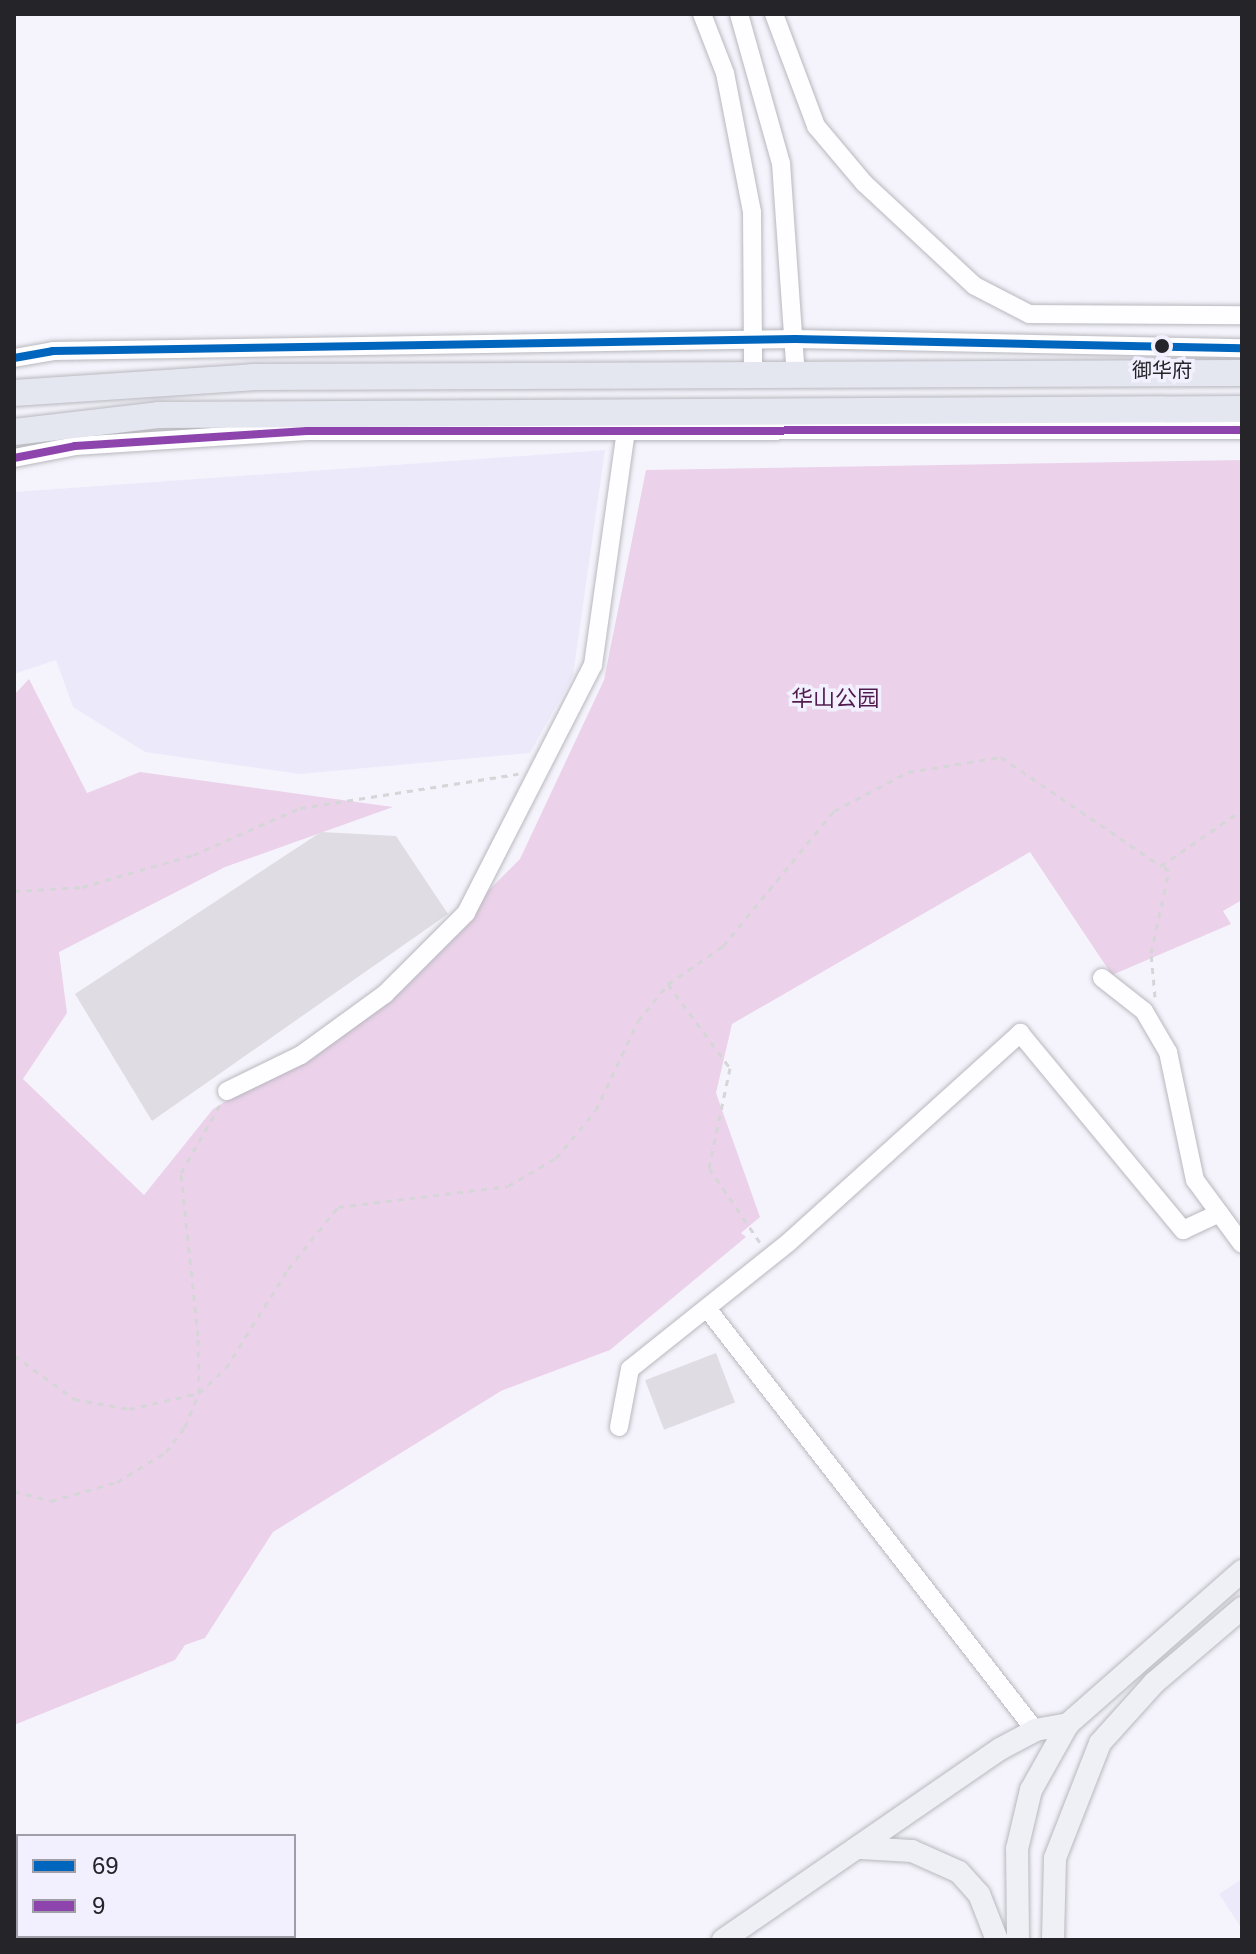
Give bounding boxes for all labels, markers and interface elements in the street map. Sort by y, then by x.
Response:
marker: 御华府 [1154,338,1170,354]
place label: 御华府 [1132,358,1192,382]
park label: 华山公园 [791,686,879,712]
legend [16,1834,296,1938]
text: 69 [92,1852,119,1879]
text: 9 [92,1892,105,1919]

